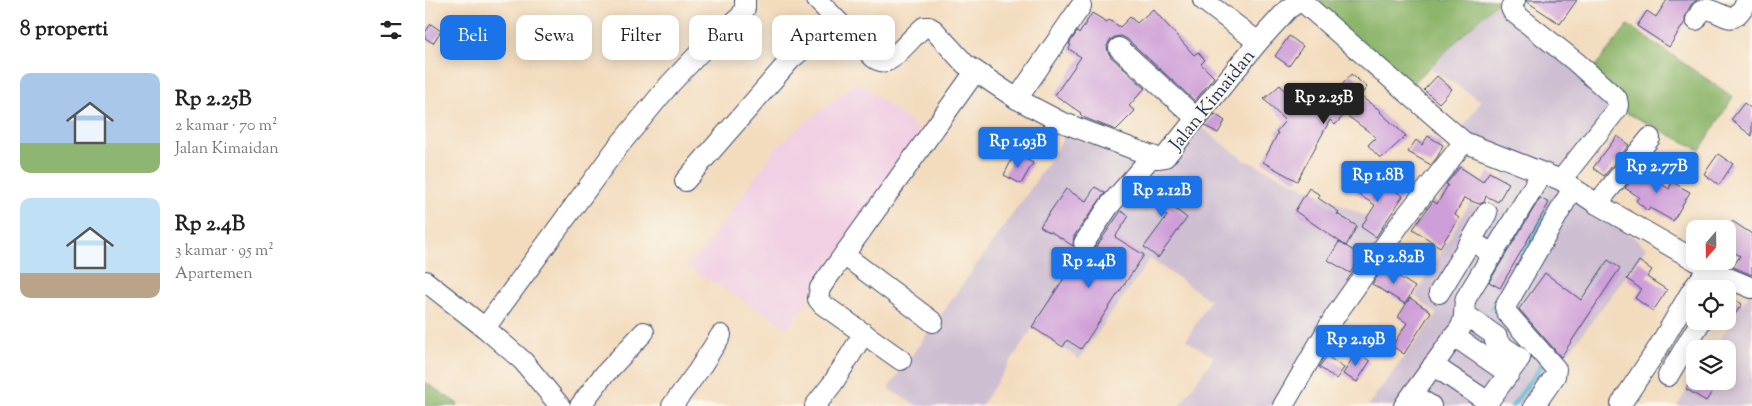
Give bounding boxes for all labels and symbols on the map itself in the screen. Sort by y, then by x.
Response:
street label: Jalan Kimaidan [1163,44,1262,158]
pin: Rp 2.25B [1272,82,1376,125]
pin: Rp 1.93B [966,126,1070,169]
pin: Rp 2.77B [1605,152,1709,194]
pin: Rp 1.8B [1332,160,1424,203]
pin: Rp 2.12B [1110,176,1214,218]
north arrow [1686,220,1736,270]
pin: Rp 2.82B [1342,242,1446,285]
pin: Rp 2.4B [1043,246,1135,289]
pin: Rp 2.19B [1304,324,1408,367]

